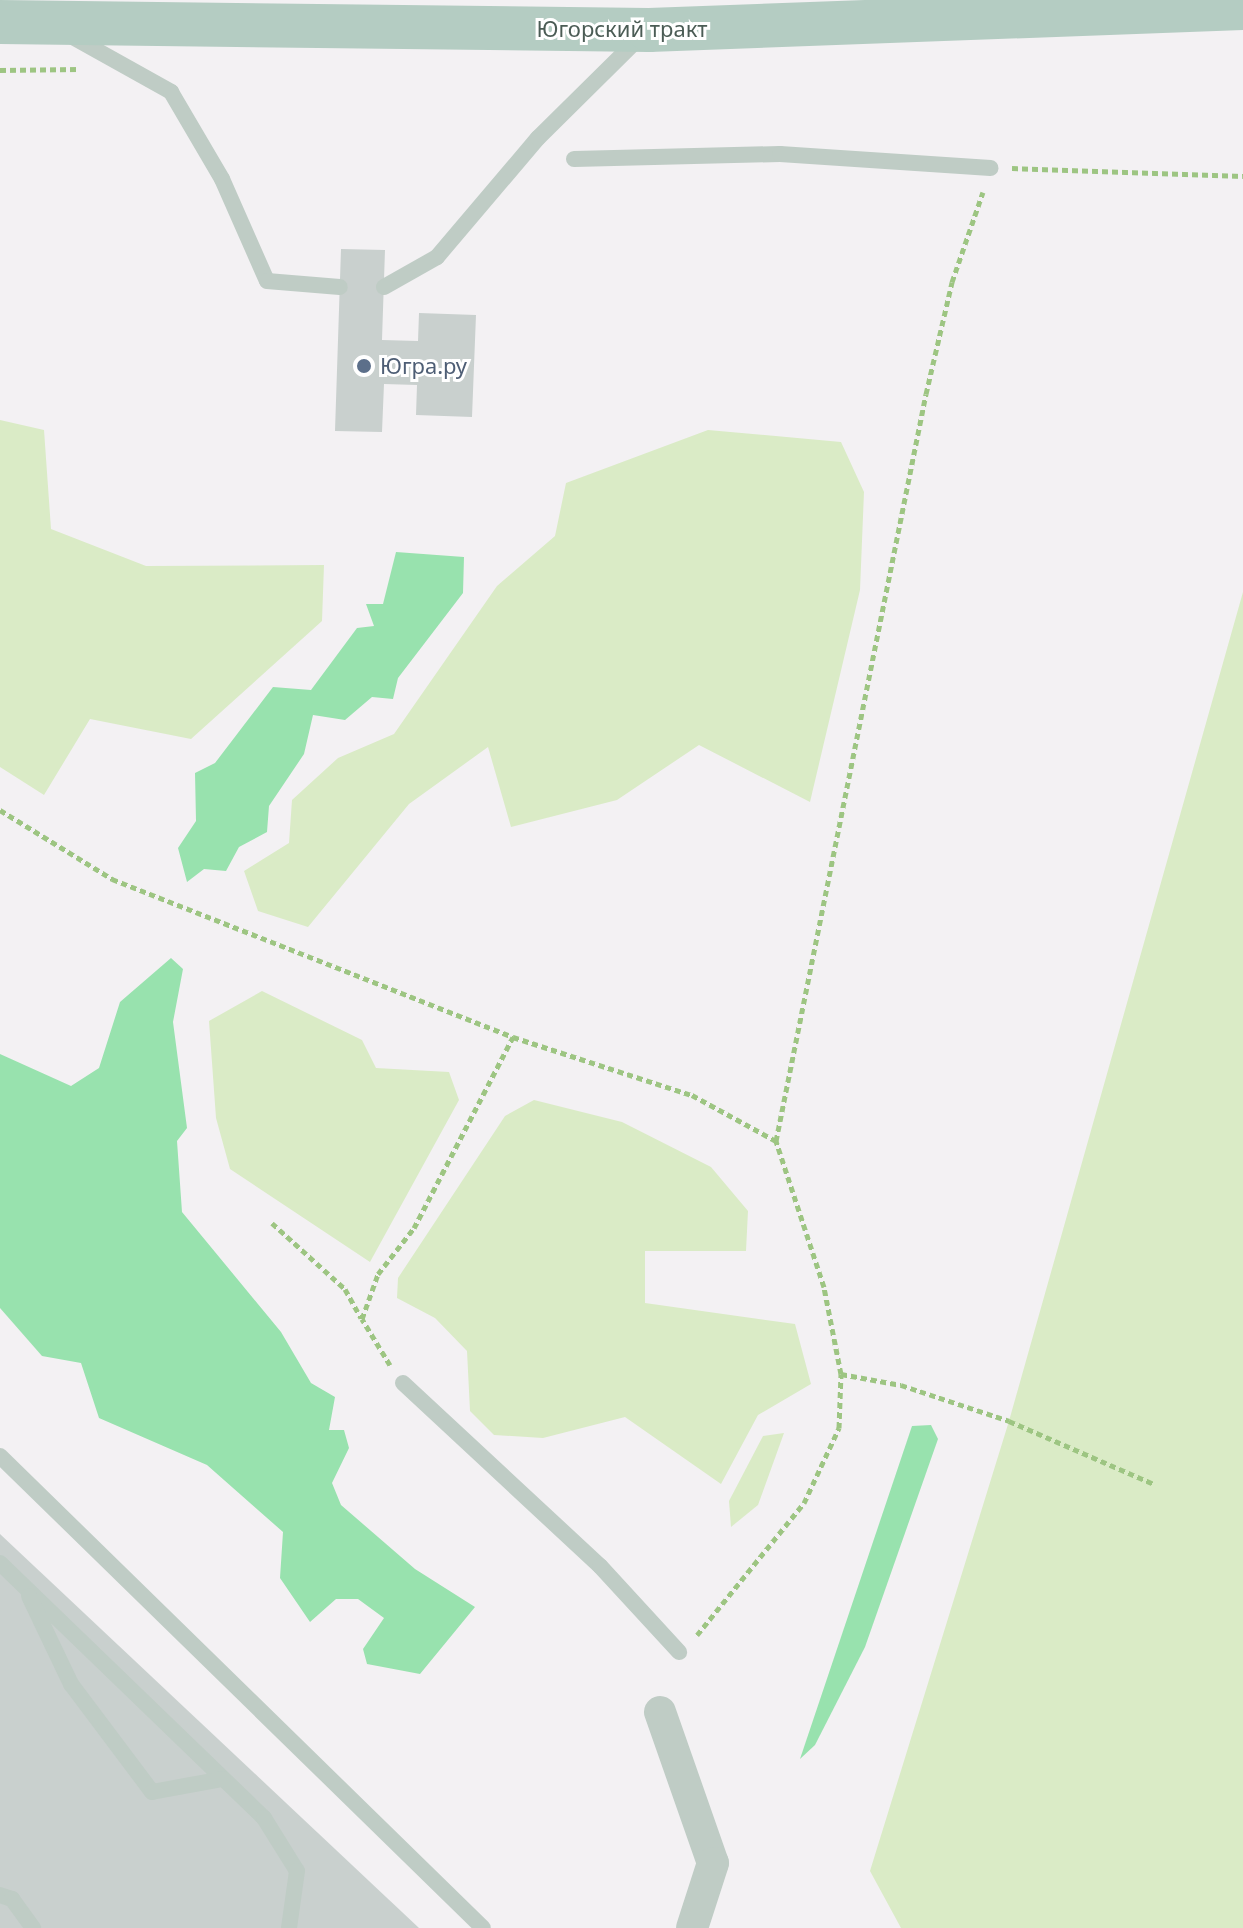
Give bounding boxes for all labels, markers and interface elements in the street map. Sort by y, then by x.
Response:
street label: Югорский тракт [536,16,708,42]
place label: Югра.ру [380,353,467,379]
marker: Югра.ру [355,357,373,375]

